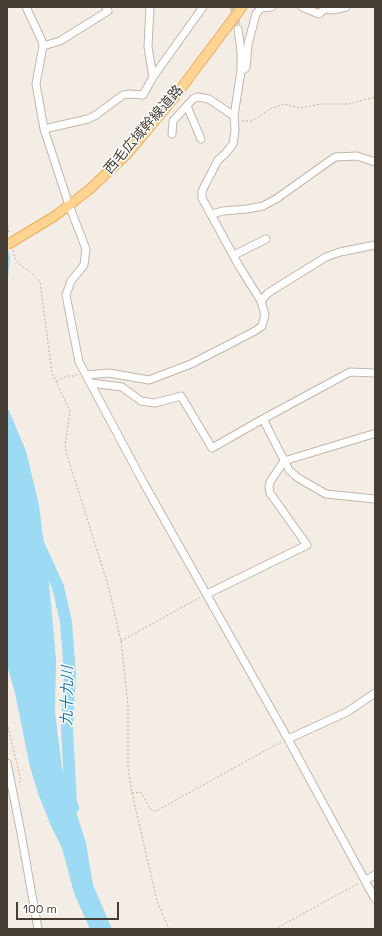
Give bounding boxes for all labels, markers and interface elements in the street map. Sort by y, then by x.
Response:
street label: 西毛広域幹線道路 [101,82,187,178]
water label: 九十九川 [58,666,78,726]
scale bar [18,894,121,920]
text: 100 m [23,901,57,917]

